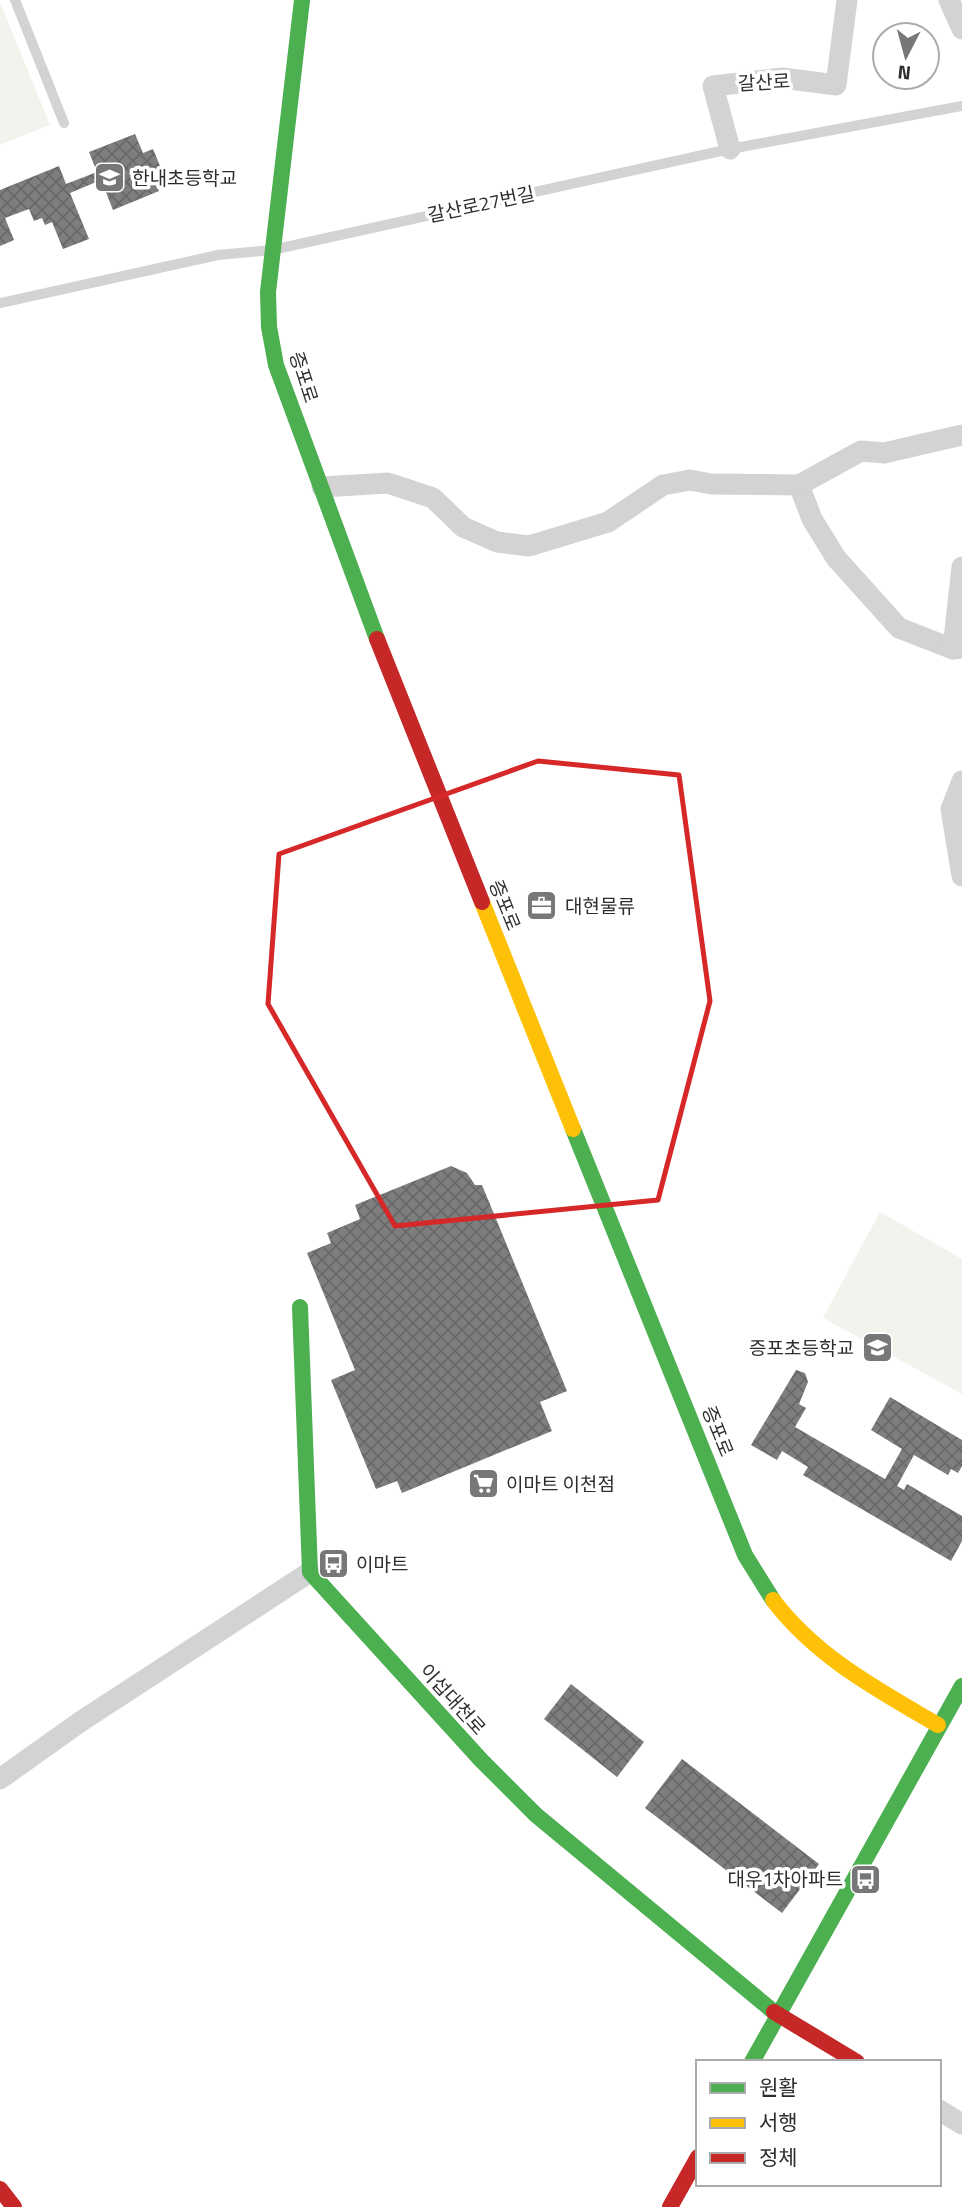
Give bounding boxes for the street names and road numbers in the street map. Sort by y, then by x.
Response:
street label: 갈산로 [737,66,791,97]
street label: 갈산로27번길 [425,178,537,229]
street label: 증포로 [283,347,326,406]
street label: 증포로 [482,875,529,935]
street label: 증포로 [695,1401,742,1461]
street label: 이섭대천로 [413,1656,493,1741]

